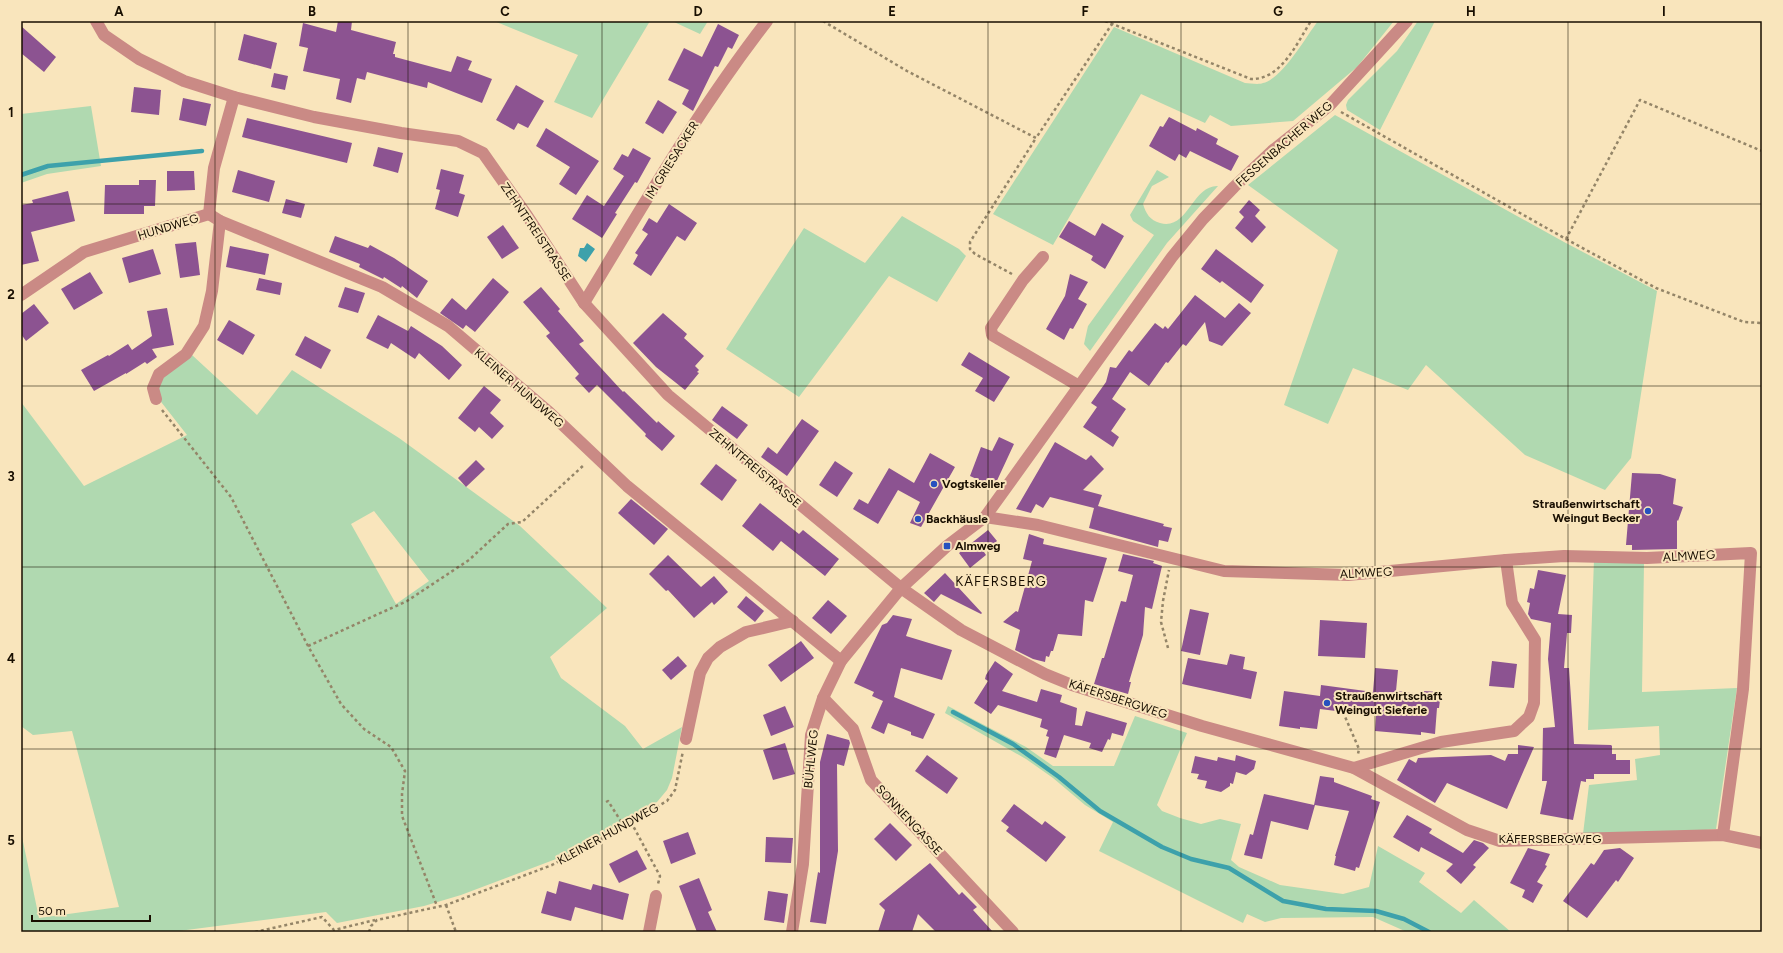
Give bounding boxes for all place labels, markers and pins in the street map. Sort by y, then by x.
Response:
place label: Vogtskeller [942,477,1005,491]
marker: Vogtskeller [929,479,939,489]
place label: Straußenwirtschaft Weingut Becker [1532,497,1640,525]
marker: Straußenwirtschaft Weingut Becker [1643,506,1653,516]
place label: Backhäusle [926,512,988,526]
marker: Backhäusle [913,514,923,524]
place label: Almweg [955,539,1001,553]
marker: Almweg [942,541,952,551]
place label: Straußenwirtschaft Weingut Sieferle [1335,689,1443,717]
marker: Straußenwirtschaft Weingut Sieferle [1322,698,1332,708]

